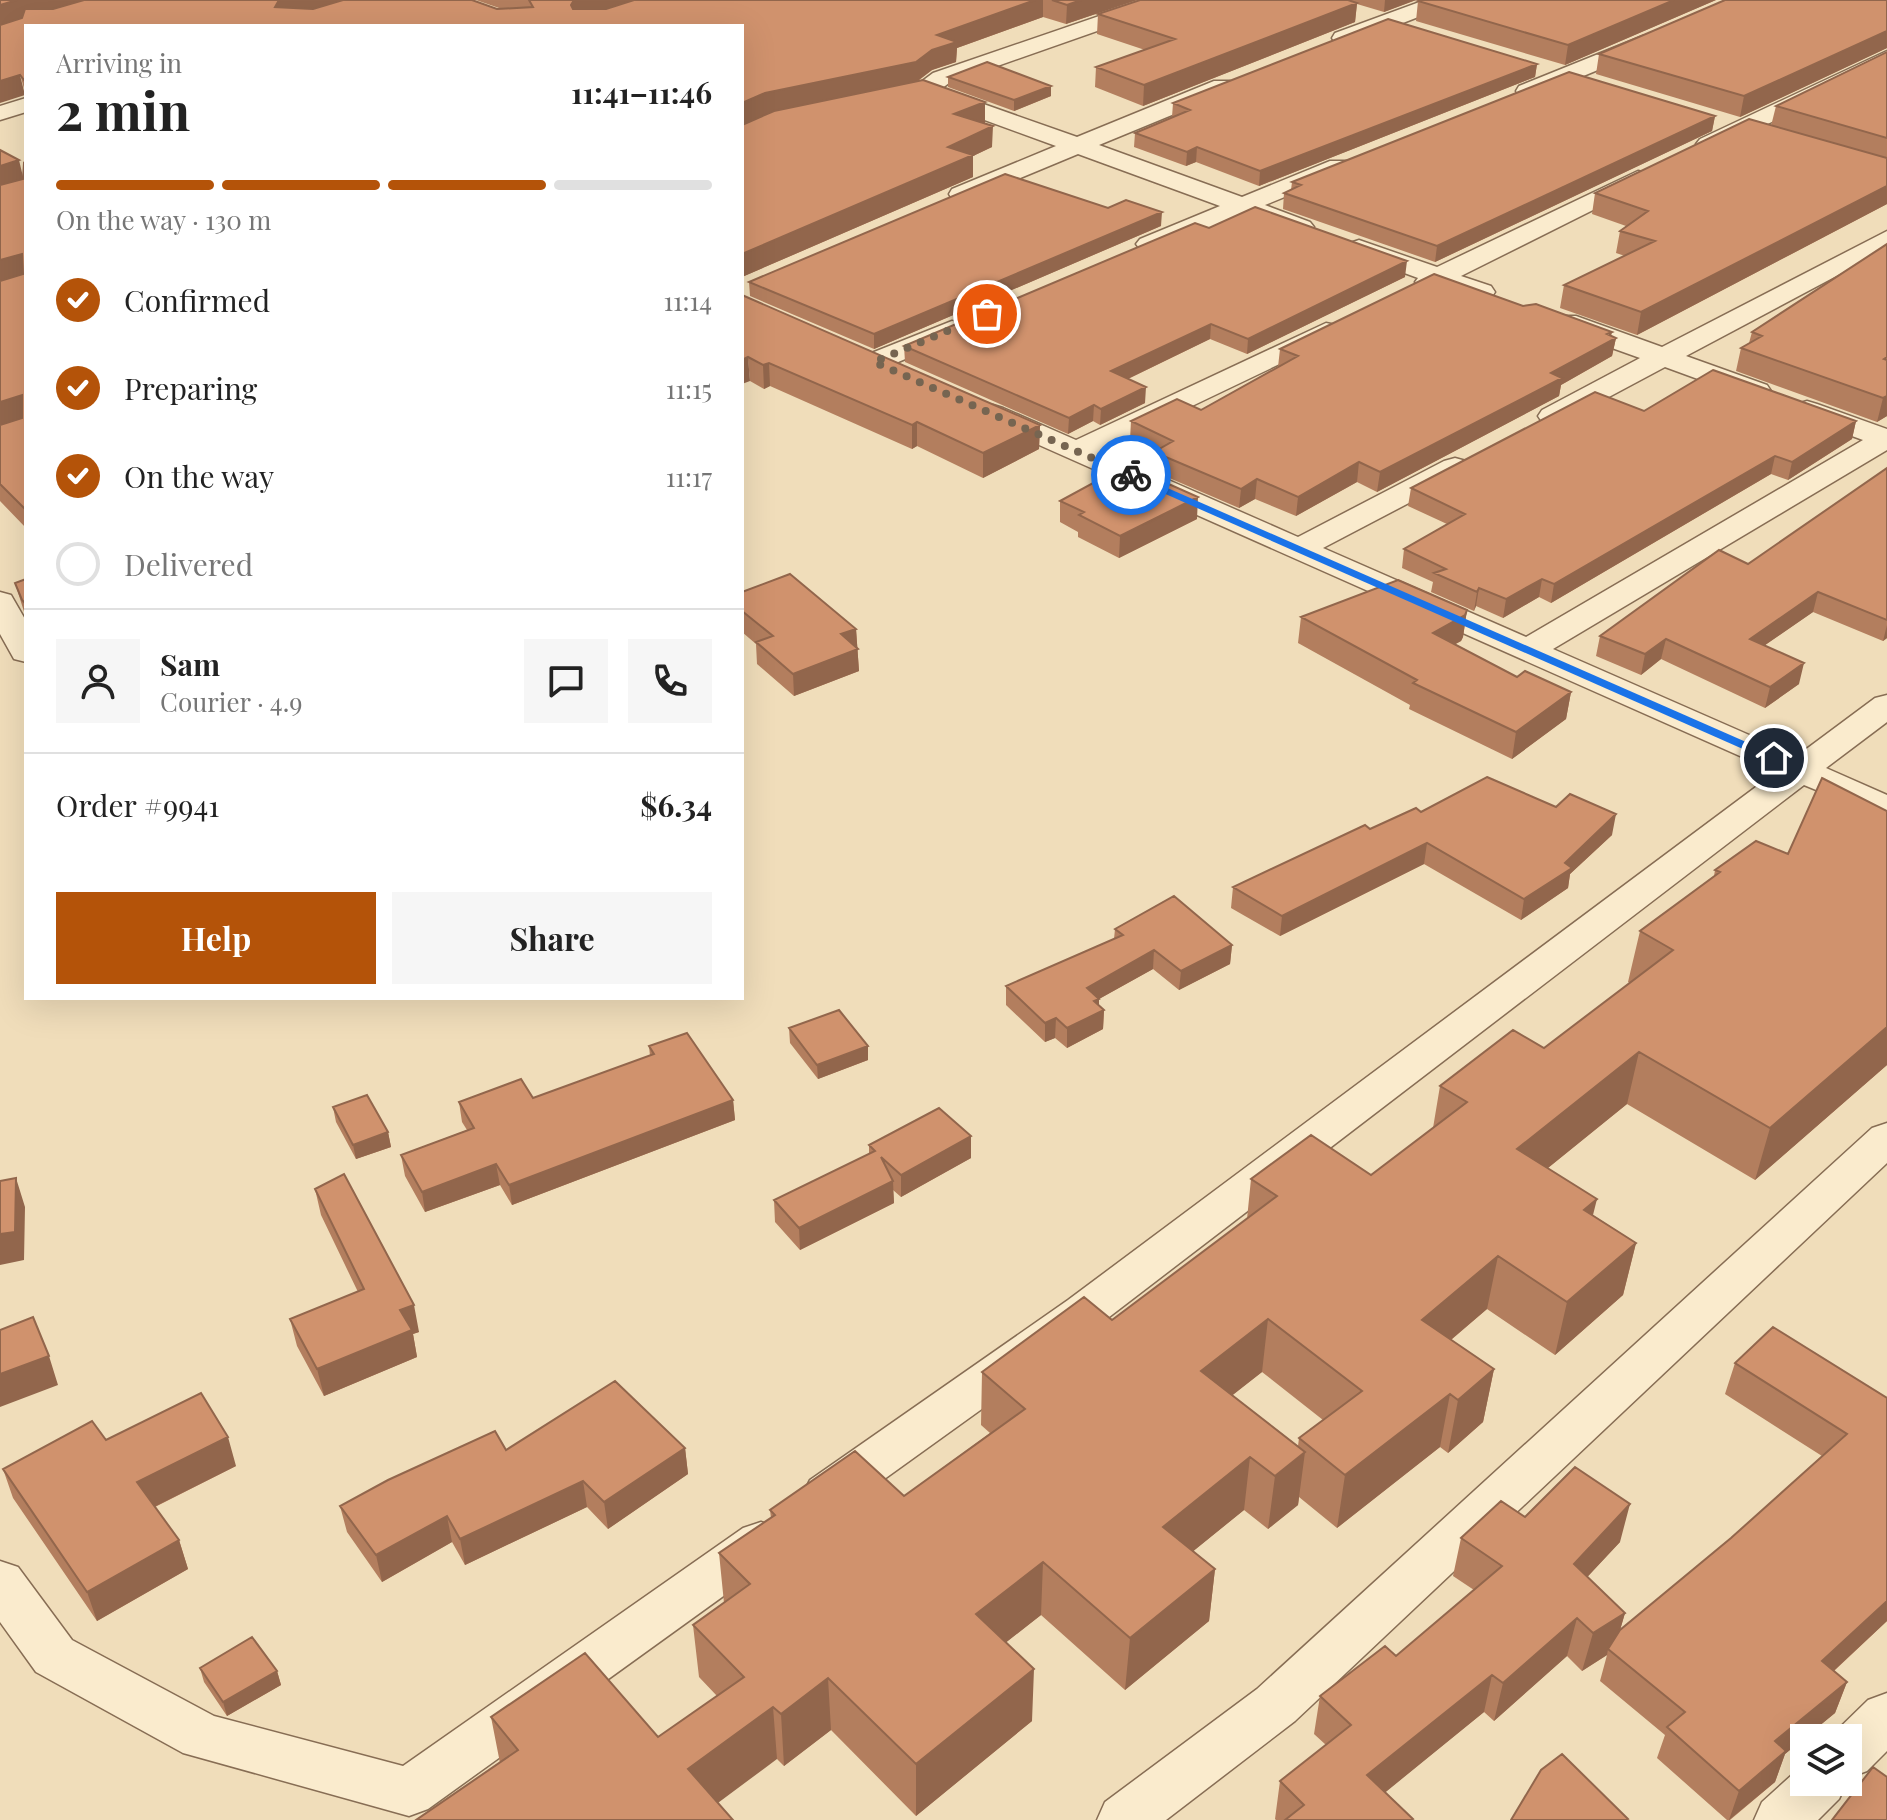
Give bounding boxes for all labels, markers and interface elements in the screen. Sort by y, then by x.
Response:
text: Arriving in [56,45,182,80]
text: 11:41–11:46 [571,72,712,112]
text: 2 min [56,75,190,144]
text: On the way · 130 m [56,202,271,237]
icon: check [56,278,100,322]
text: Confirmed [124,280,270,320]
pin [953,280,1021,348]
text: 11:14 [663,283,712,318]
icon: bag [965,292,1009,336]
icon: check [56,366,100,410]
text: Preparing [124,368,257,408]
text: 11:15 [666,371,712,406]
courier [1091,435,1171,515]
icon: bike [1109,453,1153,497]
icon: check [56,454,100,498]
text: On the way [124,456,274,496]
text: 11:17 [666,459,712,494]
text: Delivered [124,544,253,584]
button: person [56,639,140,723]
button: chat [524,639,608,723]
button: phone [628,639,712,723]
text: Sam [160,644,220,684]
text: Courier · 4.9 [160,684,302,719]
pin [1740,724,1808,792]
icon: home [1752,736,1796,780]
text: Order #9941 [56,785,219,825]
text: $6.34 [640,785,712,825]
button: Help [56,892,376,984]
button: Share [392,892,712,984]
map controls [1790,1724,1862,1796]
button: layers [1790,1724,1862,1796]

